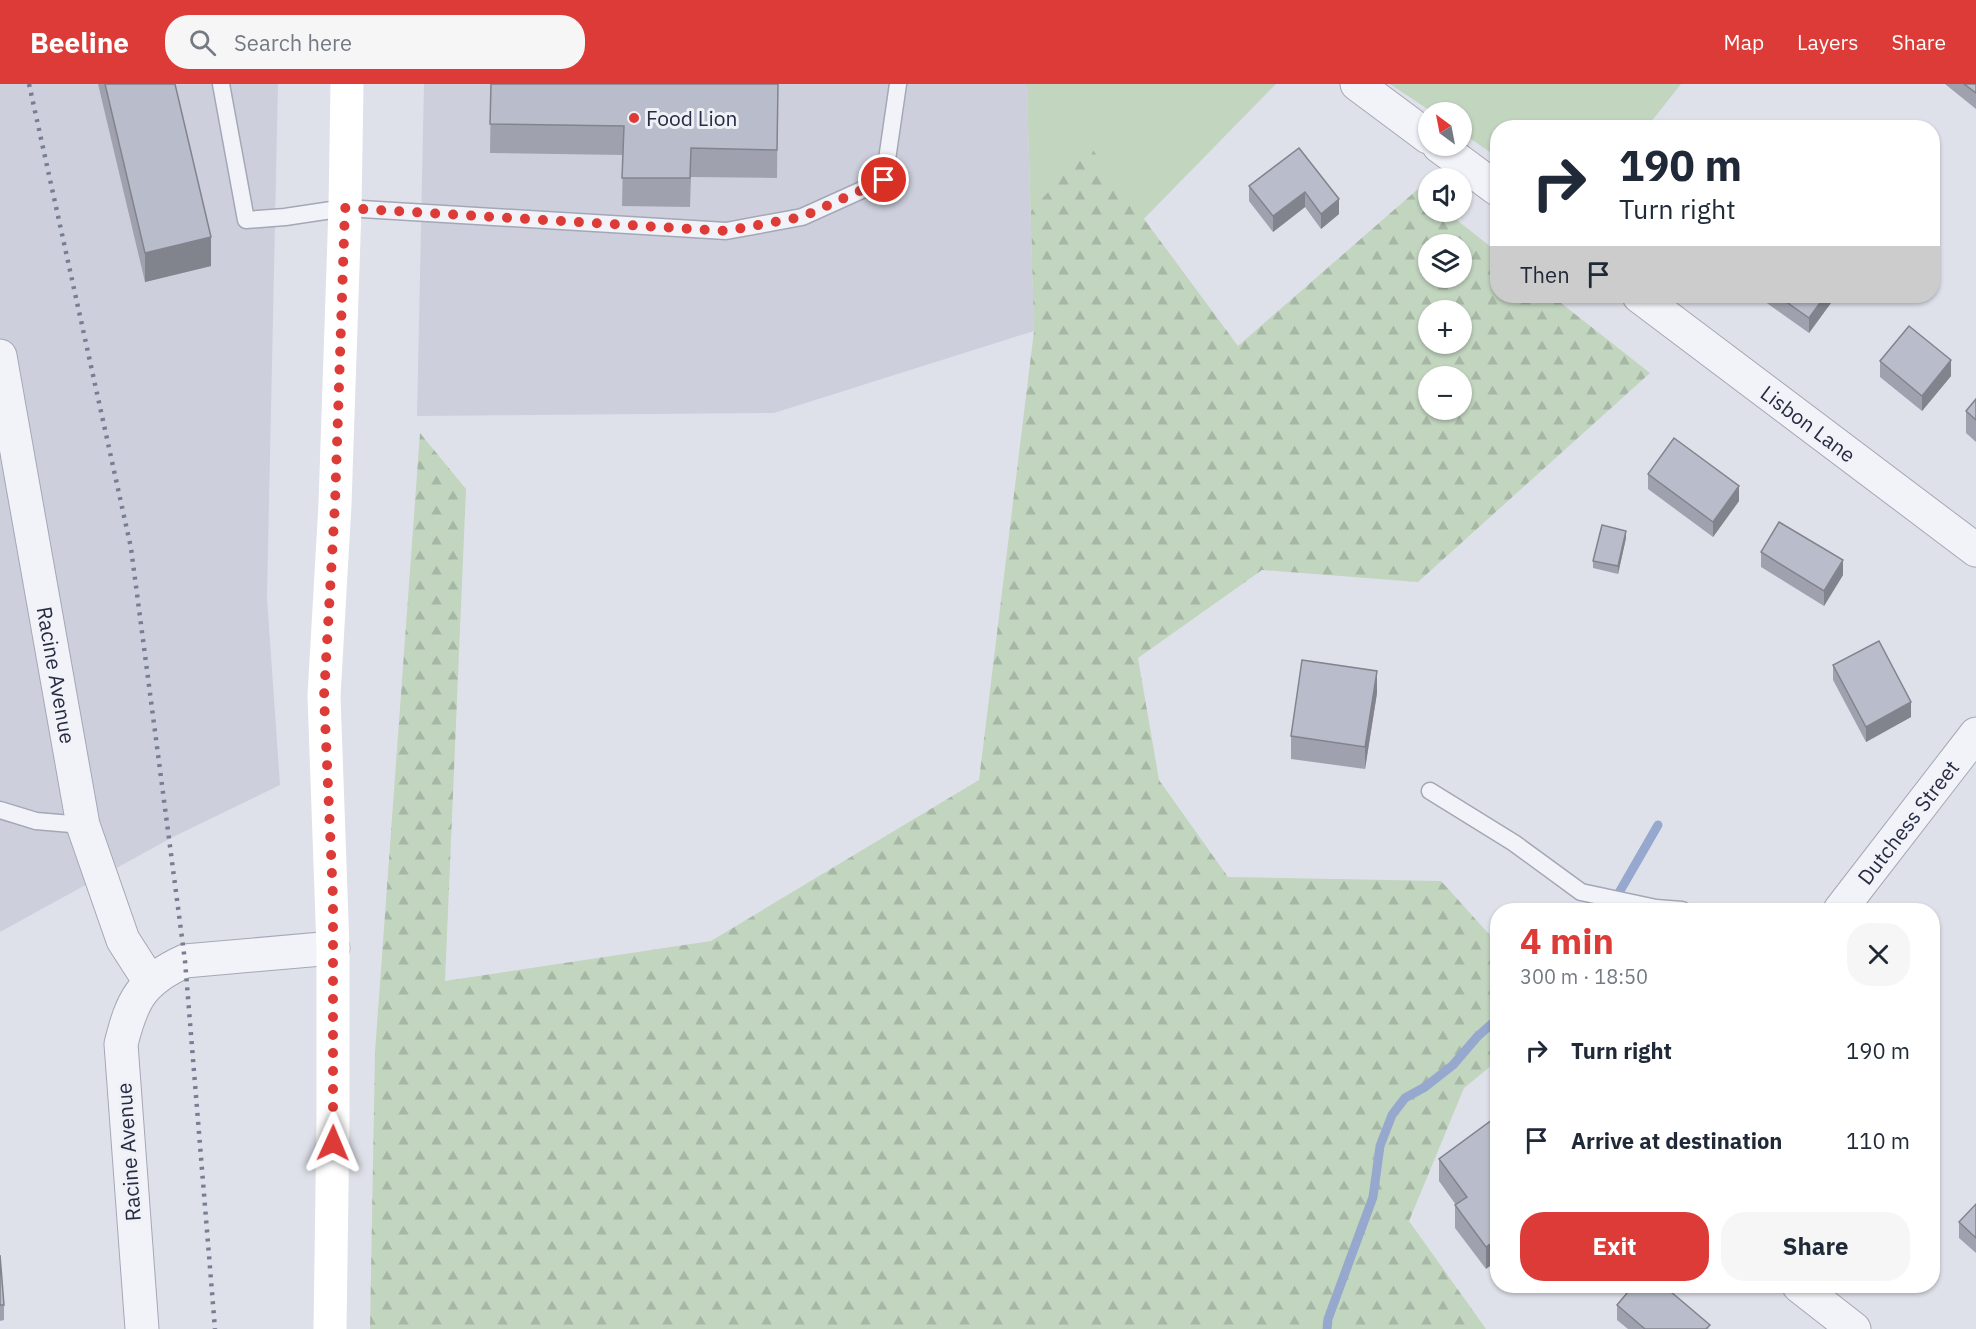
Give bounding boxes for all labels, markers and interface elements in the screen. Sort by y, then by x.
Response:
search box [165,15,585,69]
text: Beeline [30,24,129,61]
icon: search [186,26,219,59]
text: Search here [234,28,352,57]
text: Map [1724,28,1764,56]
text: Layers [1797,28,1859,56]
text: Share [1892,28,1946,56]
north arrow [1418,102,1472,156]
map controls [1418,102,1472,420]
place label: Food Lion [646,104,737,132]
marker: Food Lion [627,111,641,125]
text: 190 m [1619,138,1742,193]
icon: right [1520,144,1598,222]
pin [858,154,909,205]
icon: arrive [867,163,900,196]
button: sound [1418,168,1472,222]
text: Turn right [1619,191,1736,226]
button: layers [1418,234,1472,288]
icon: arrive [1582,258,1615,291]
text: Then [1520,260,1570,289]
button: + [1418,300,1472,354]
button: − [1418,366,1472,420]
street label: Lisbon Lane [1755,379,1861,469]
street label: Racine Avenue [31,604,82,746]
street label: Dutchess Street [1851,754,1965,890]
text: 4 min [1520,917,1614,964]
button: close [1847,923,1910,986]
text: 300 m · 18:50 [1520,963,1648,990]
icon: right [1520,1034,1553,1067]
text: Turn right [1571,1036,1672,1065]
text: 190 m [1846,1036,1910,1065]
street label: Racine Avenue [109,1082,147,1222]
position arrow [301,1111,365,1175]
icon: arrive [1520,1124,1553,1157]
text: Arrive at destination [1571,1126,1782,1155]
text: 110 m [1846,1126,1910,1155]
button: Exit [1520,1212,1709,1281]
button: Share [1721,1212,1910,1281]

